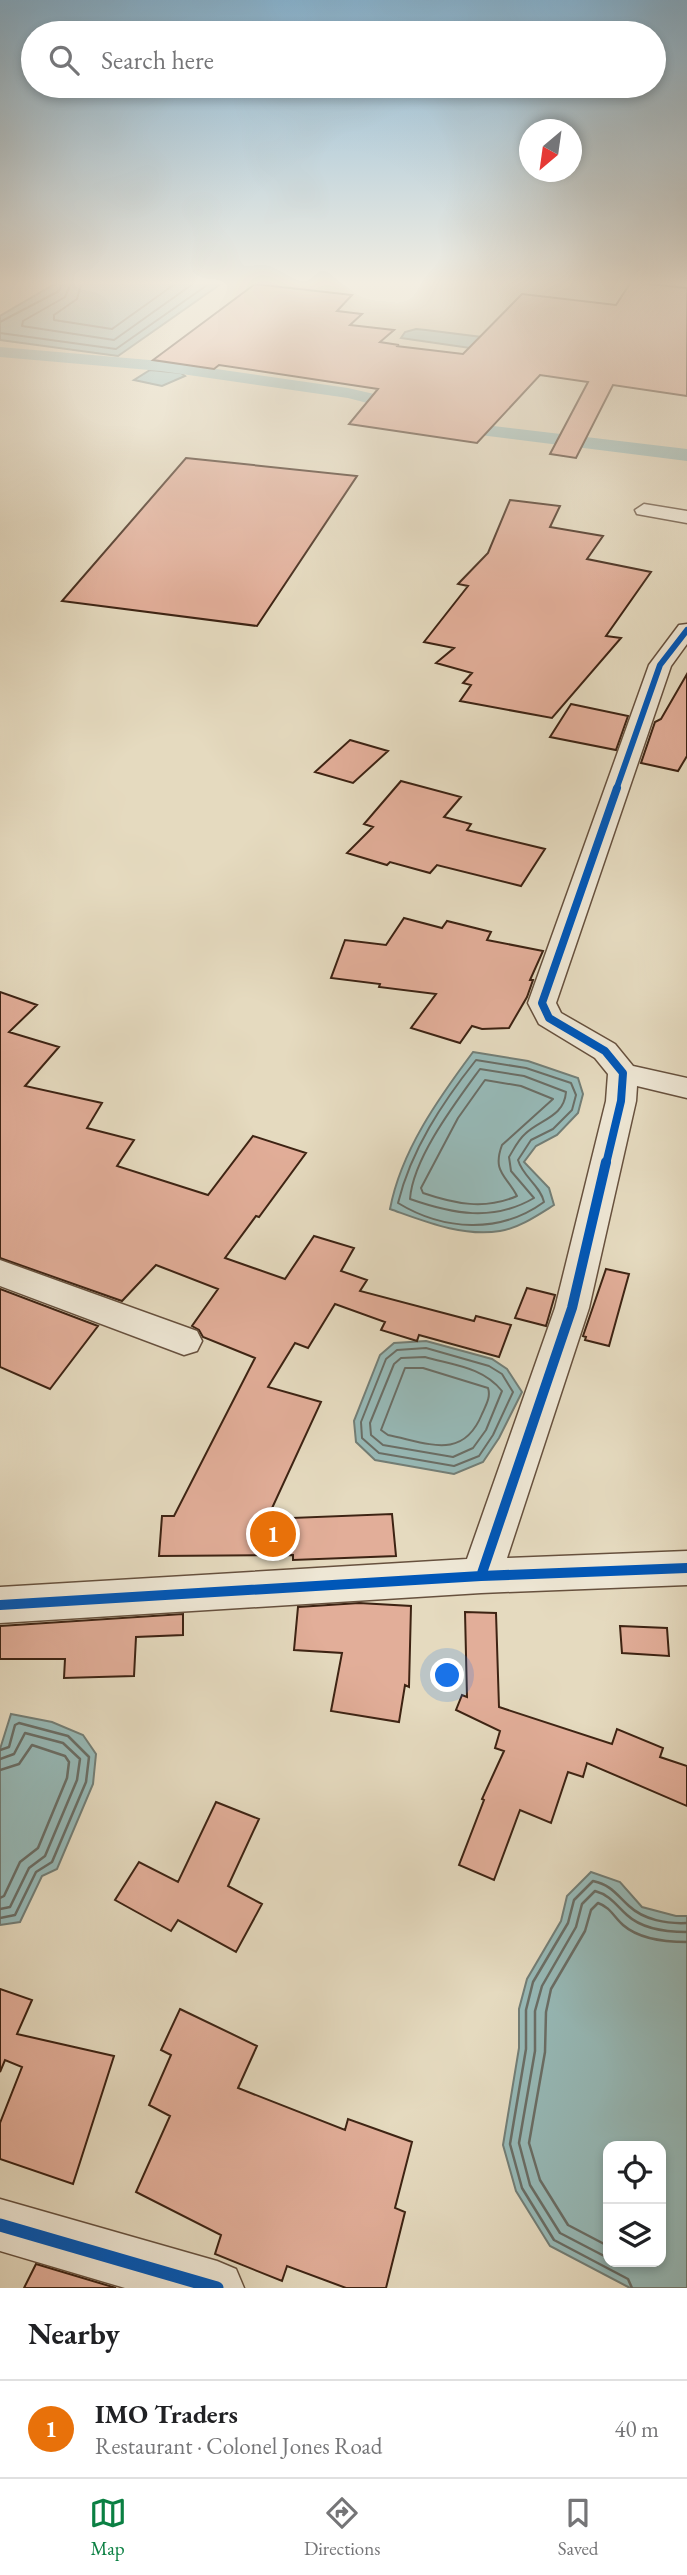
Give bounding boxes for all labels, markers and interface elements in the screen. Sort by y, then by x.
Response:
search box [21,21,666,98]
icon: search [45,41,83,79]
text: Search here [101,43,214,77]
north arrow [519,119,582,182]
pin: 1 [250,1508,296,1560]
your location [430,1658,464,1692]
map controls [603,2141,666,2267]
button: locate [603,2141,666,2204]
button: layers [603,2204,666,2267]
text: Nearby [28,2314,120,2353]
text: IMO Traders [95,2397,238,2431]
text: 1 [45,2414,57,2444]
text: 40 m [614,2414,659,2444]
text: Restaurant · Colonel Jones Road [95,2431,382,2461]
tab: Map [89,2494,127,2561]
tab: Directions [304,2494,380,2561]
tab: Saved [558,2494,598,2561]

